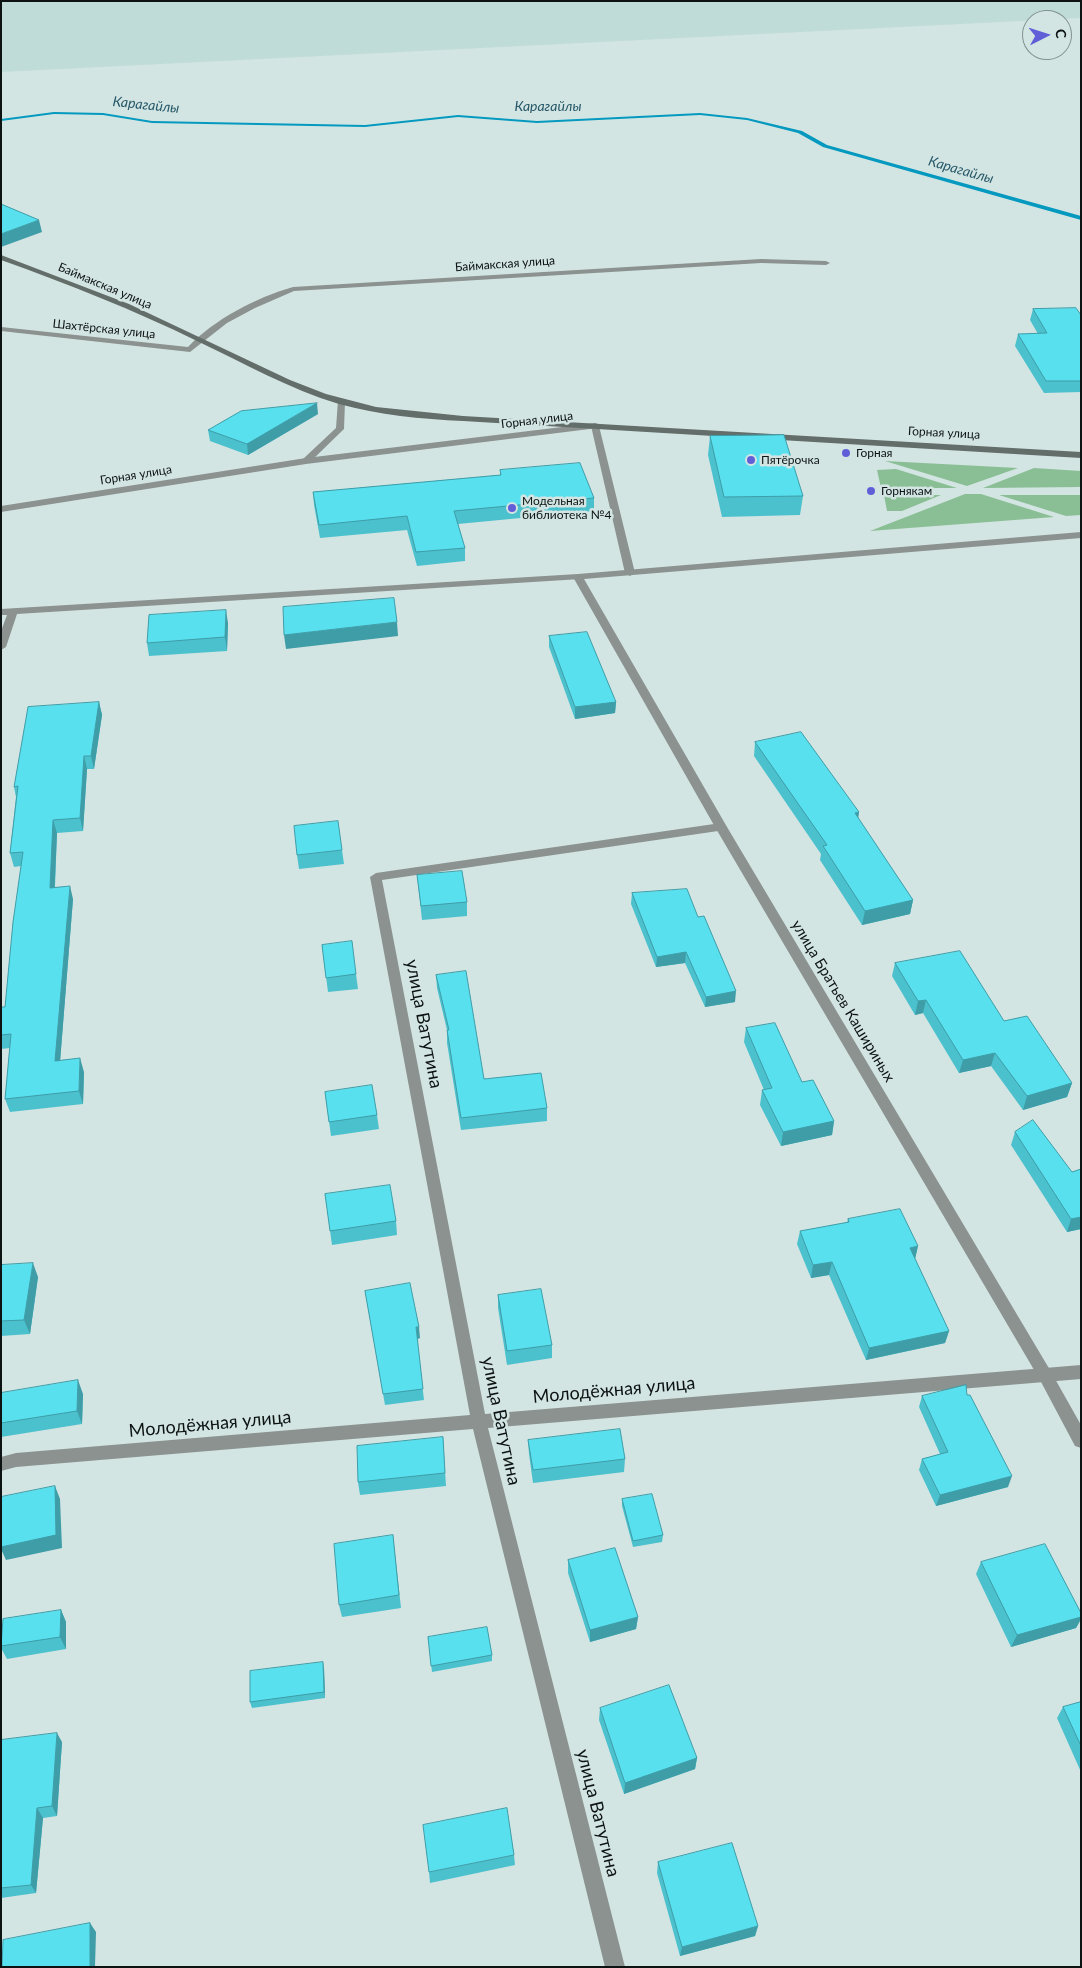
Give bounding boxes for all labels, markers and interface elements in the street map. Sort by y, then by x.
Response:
north arrow [1022,10,1072,60]
text: С [1053,28,1070,39]
water label: Карагайлы [112,93,180,117]
water label: Карагайлы [515,98,581,114]
water label: Карагайлы [926,153,996,187]
street label: Баймакская улица [454,253,556,275]
street label: Баймакская улица [56,260,154,312]
street label: Шахтёрская улица [52,316,156,342]
street label: Горная улица [500,408,574,432]
street label: Горная улица [907,424,981,442]
place label: Горная [856,446,893,460]
marker: Горная [840,447,852,459]
place label: Пятёрочка [761,453,820,467]
marker: Пятёрочка [745,454,757,466]
street label: Горная улица [99,462,173,488]
place label: Горнякам [881,484,932,498]
marker: Горнякам [865,485,877,497]
place label: Модельная библиотека №4 [522,494,612,522]
marker: Модельная библиотека №4 [506,502,518,514]
street label: улица Братьев Кашириных [787,917,899,1085]
street label: улица Ватутина [401,958,447,1090]
street label: улица Ватутина [477,1355,525,1487]
street label: Молодёжная улица [532,1372,696,1408]
street label: Молодёжная улица [128,1406,292,1442]
street label: улица Ватутина [572,1747,624,1879]

